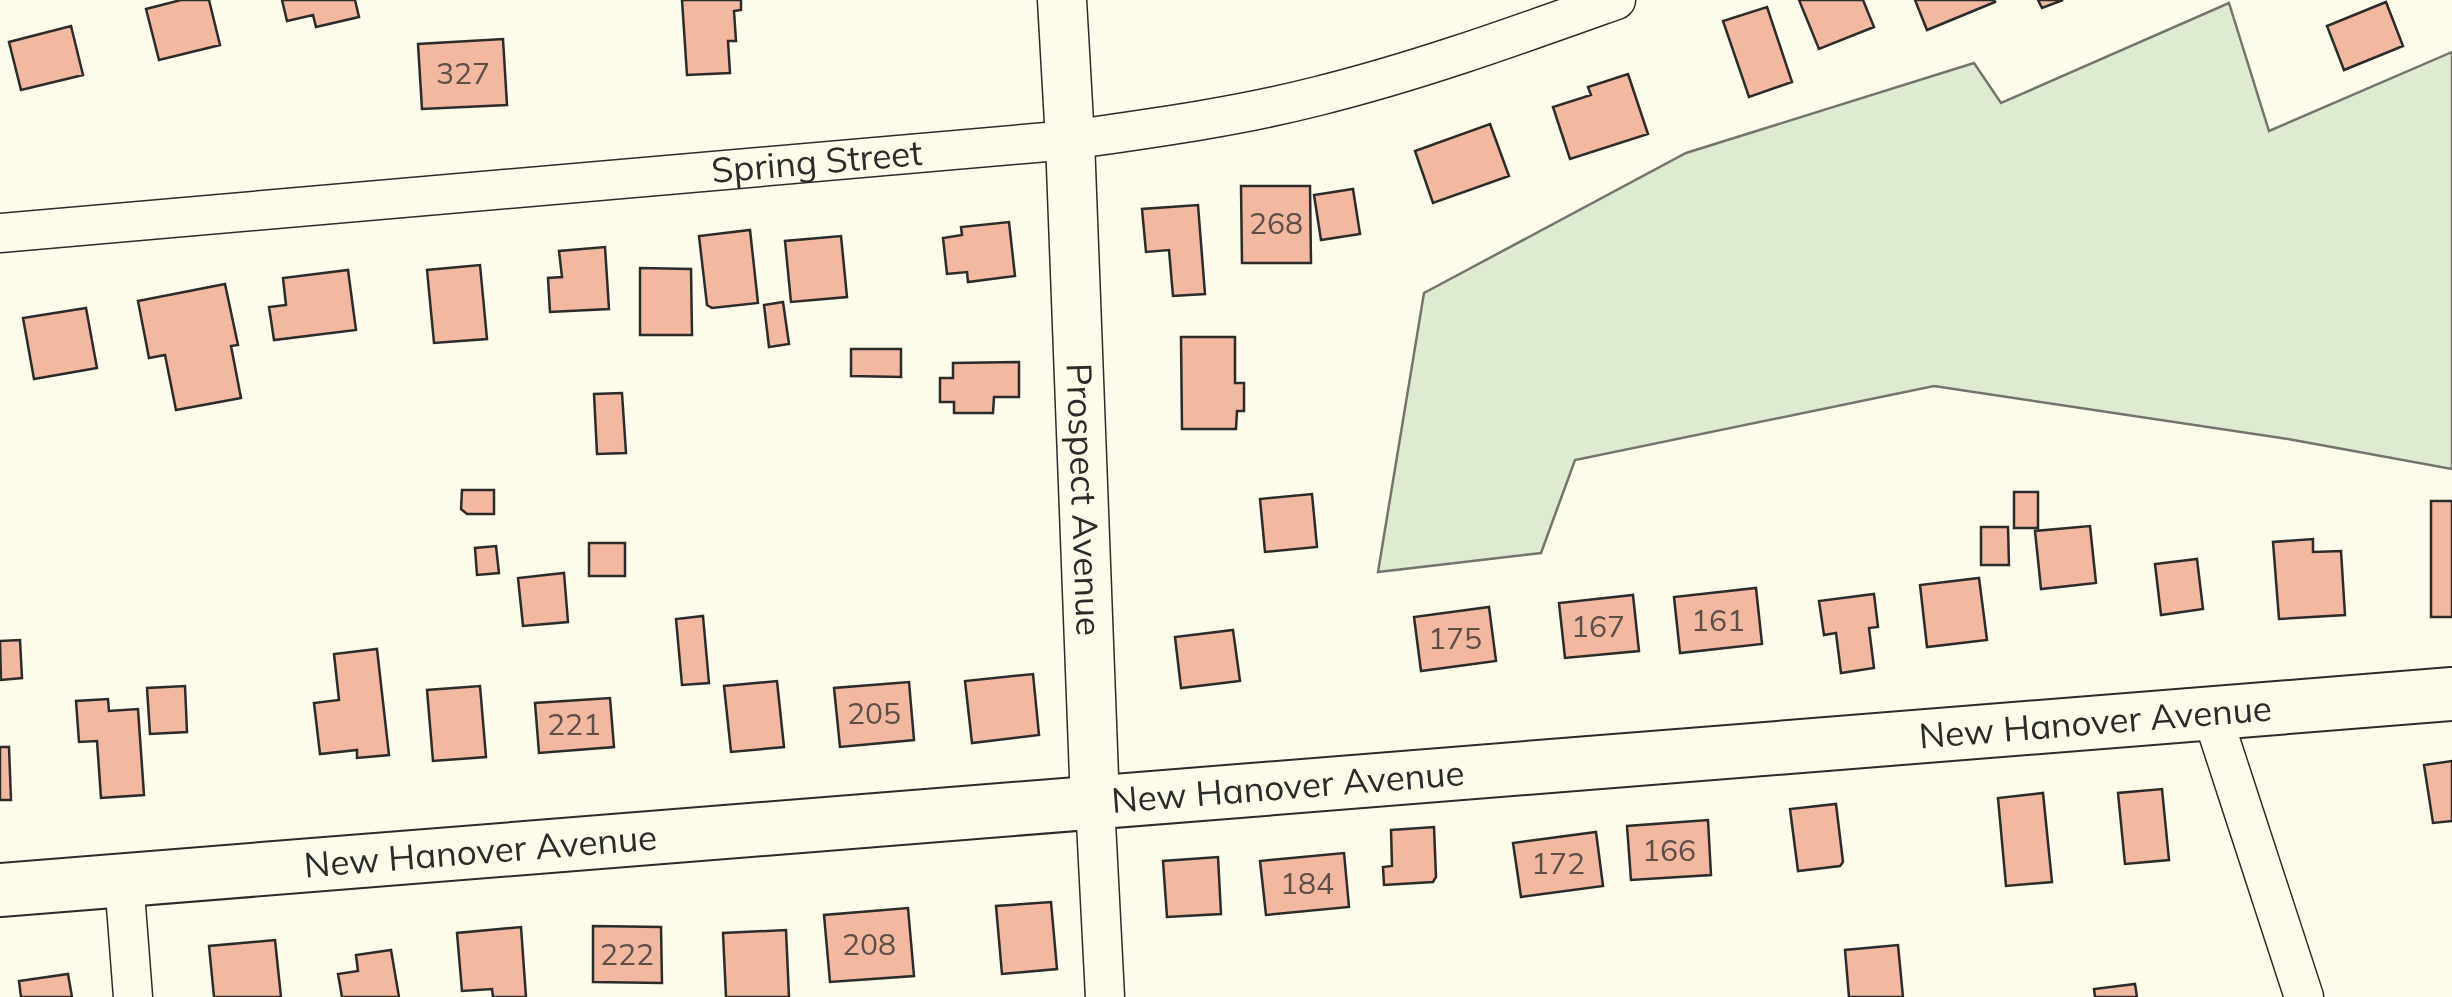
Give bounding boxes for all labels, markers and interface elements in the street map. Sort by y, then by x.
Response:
house number: 327 [436,54,490,92]
street label: Spring Street [710,130,924,192]
house number: 268 [1249,204,1303,242]
street label: Prospect Avenue [1057,362,1112,637]
house number: 161 [1691,601,1745,639]
house number: 167 [1571,607,1625,645]
house number: 175 [1428,619,1482,657]
street label: New Hanover Avenue [1917,685,2273,758]
house number: 205 [847,694,901,732]
house number: 221 [547,705,601,743]
street label: New Hanover Avenue [1110,750,1466,822]
street label: New Hanover Avenue [302,815,658,887]
house number: 166 [1642,831,1696,869]
house number: 172 [1531,844,1585,882]
house number: 184 [1280,864,1334,902]
house number: 208 [842,925,896,963]
house number: 222 [600,935,654,973]

